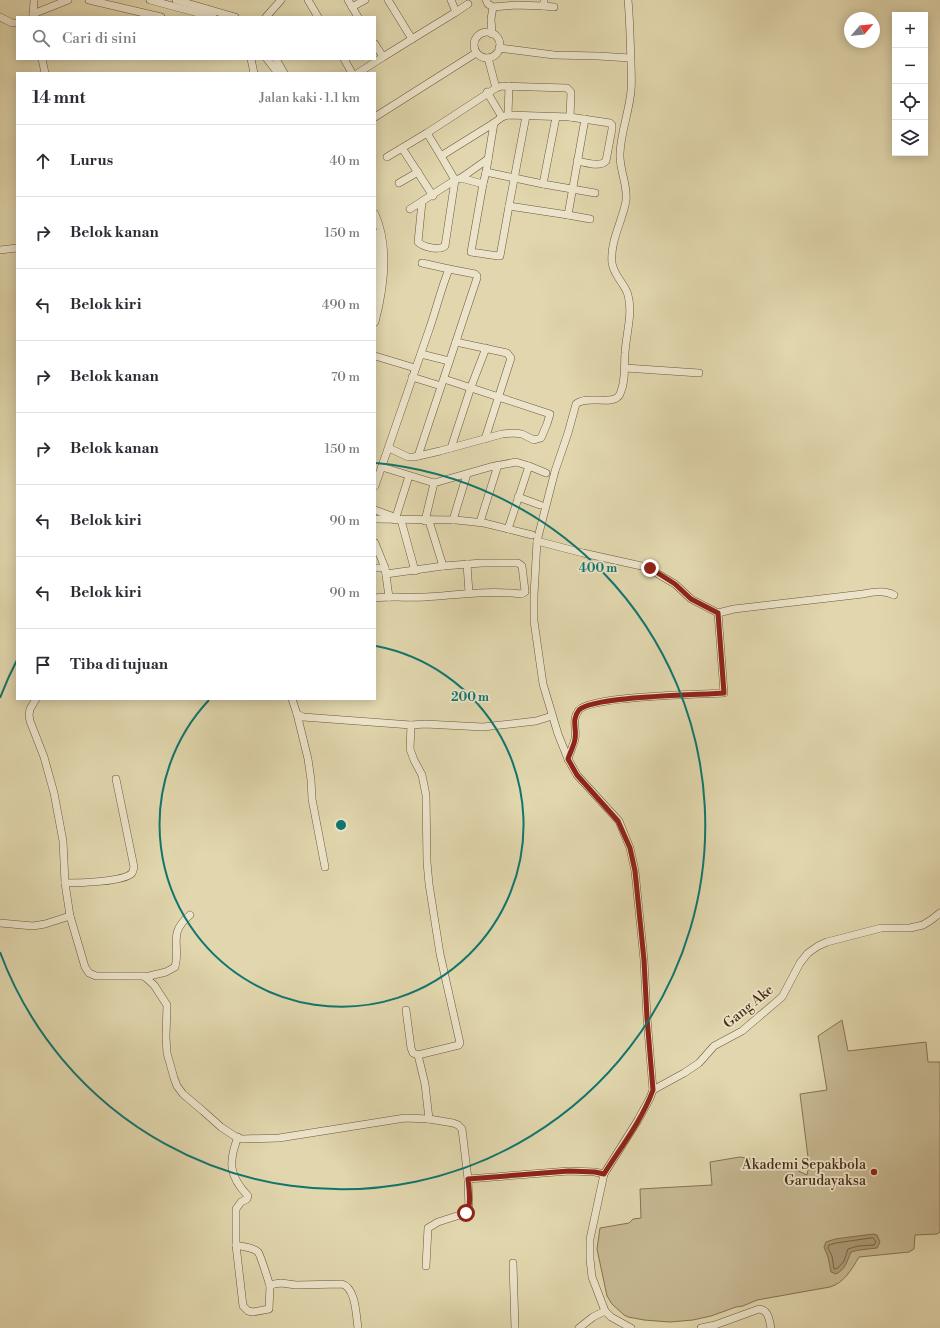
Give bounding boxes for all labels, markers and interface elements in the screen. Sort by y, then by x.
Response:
north arrow [844,12,880,48]
map controls [892,12,928,156]
button: + [892,12,928,48]
search box [16,16,376,60]
icon: search [30,27,52,49]
text: Cari di sini [62,29,137,48]
button: − [892,48,928,84]
button: locate [892,84,928,120]
text: 14 mnt [32,87,85,109]
text: Jalan kaki · 1.1 km [259,90,360,106]
button: layers [892,120,928,156]
icon: ahead [32,150,54,172]
text: Lurus [70,151,113,170]
text: 40 m [330,153,360,169]
icon: right [32,222,54,244]
text: Belok kanan [70,223,159,242]
text: 150 m [325,225,360,241]
icon: left [32,294,54,316]
text: Belok kiri [70,295,141,314]
text: 490 m [322,297,360,313]
icon: right [32,366,54,388]
text: Belok kanan [70,367,159,386]
text: 70 m [331,369,360,385]
icon: right [32,438,54,460]
text: Belok kanan [70,439,159,458]
text: 150 m [325,441,360,457]
icon: left [32,510,54,532]
text: Belok kiri [70,511,141,530]
text: 90 m [329,513,360,529]
route end [641,559,659,577]
text: 400 m [579,561,617,576]
icon: left [32,582,54,604]
text: Belok kiri [70,583,141,602]
text: 90 m [329,585,360,601]
icon: arrive [32,654,54,676]
text: Tiba di tujuan [70,655,168,674]
text: 200 m [451,690,489,705]
centre of rings [334,818,348,832]
street label: Gang Ake [720,981,778,1033]
place label: Akademi Sepakbola Garudayaksa [741,1156,867,1190]
marker: Akademi Sepakbola Garudayaksa [869,1167,879,1177]
route start [457,1204,475,1222]

